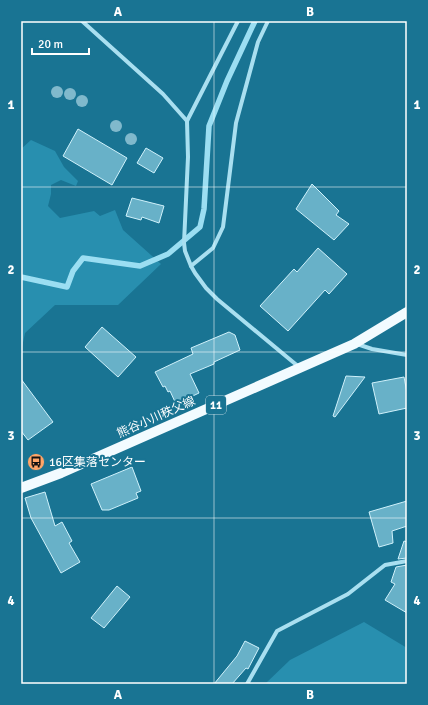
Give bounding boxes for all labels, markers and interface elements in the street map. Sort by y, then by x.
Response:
text: A [114,4,123,20]
text: B [306,4,314,20]
scale bar [32,30,89,56]
text: 20 m [38,37,63,52]
text: 1 [7,97,15,113]
text: 1 [413,97,421,113]
text: 2 [7,262,15,278]
text: 2 [413,262,421,278]
street label: 熊谷小川秩父線 [115,394,198,441]
road number: 11 [206,396,226,414]
text: 3 [7,428,15,444]
text: 3 [413,428,421,444]
bus stop icon: 16区集落センター [26,452,46,472]
place label: 16区集落センター [49,455,146,470]
text: 4 [7,593,15,609]
text: 4 [413,593,421,609]
text: A [114,687,123,703]
text: B [306,687,314,703]

